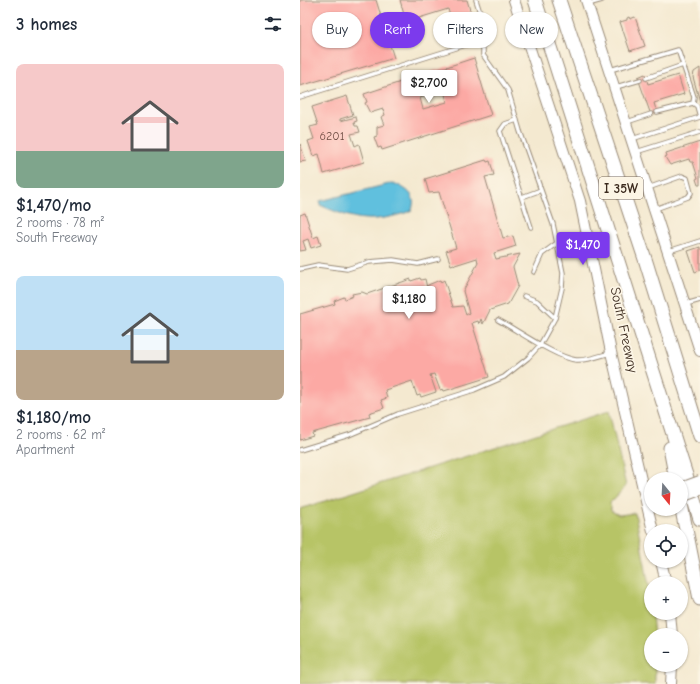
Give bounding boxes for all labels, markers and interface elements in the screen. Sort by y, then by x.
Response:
chip: Buy [312,12,362,48]
chip: Rent [370,12,425,48]
chip: Filters [433,12,497,48]
chip: New [505,12,558,48]
icon: filters [262,13,284,35]
text: 3 homes [16,15,77,34]
pin: $2,700 [396,70,462,104]
text: $2,700 [410,75,448,90]
icon: home [114,90,186,162]
house number: 6201 [320,129,345,143]
road number: I 35W [599,177,643,199]
text: $1,470/mo [16,196,91,215]
text: 2 rooms · 78 m² [16,215,104,230]
text: South Freeway [16,230,97,245]
pin: $1,470 [550,232,616,266]
text: $1,470 [566,237,600,252]
street label: South Freeway [607,285,642,375]
pin: $1,180 [376,286,442,320]
text: $1,180 [392,291,426,306]
icon: home [114,302,186,374]
text: $1,180/mo [16,408,91,427]
text: 2 rooms · 62 m² [16,427,105,442]
text: Apartment [16,442,74,457]
north arrow [644,472,688,516]
map controls [644,472,688,672]
button: locate [644,524,688,568]
button: + [644,576,688,620]
button: − [644,628,688,672]

